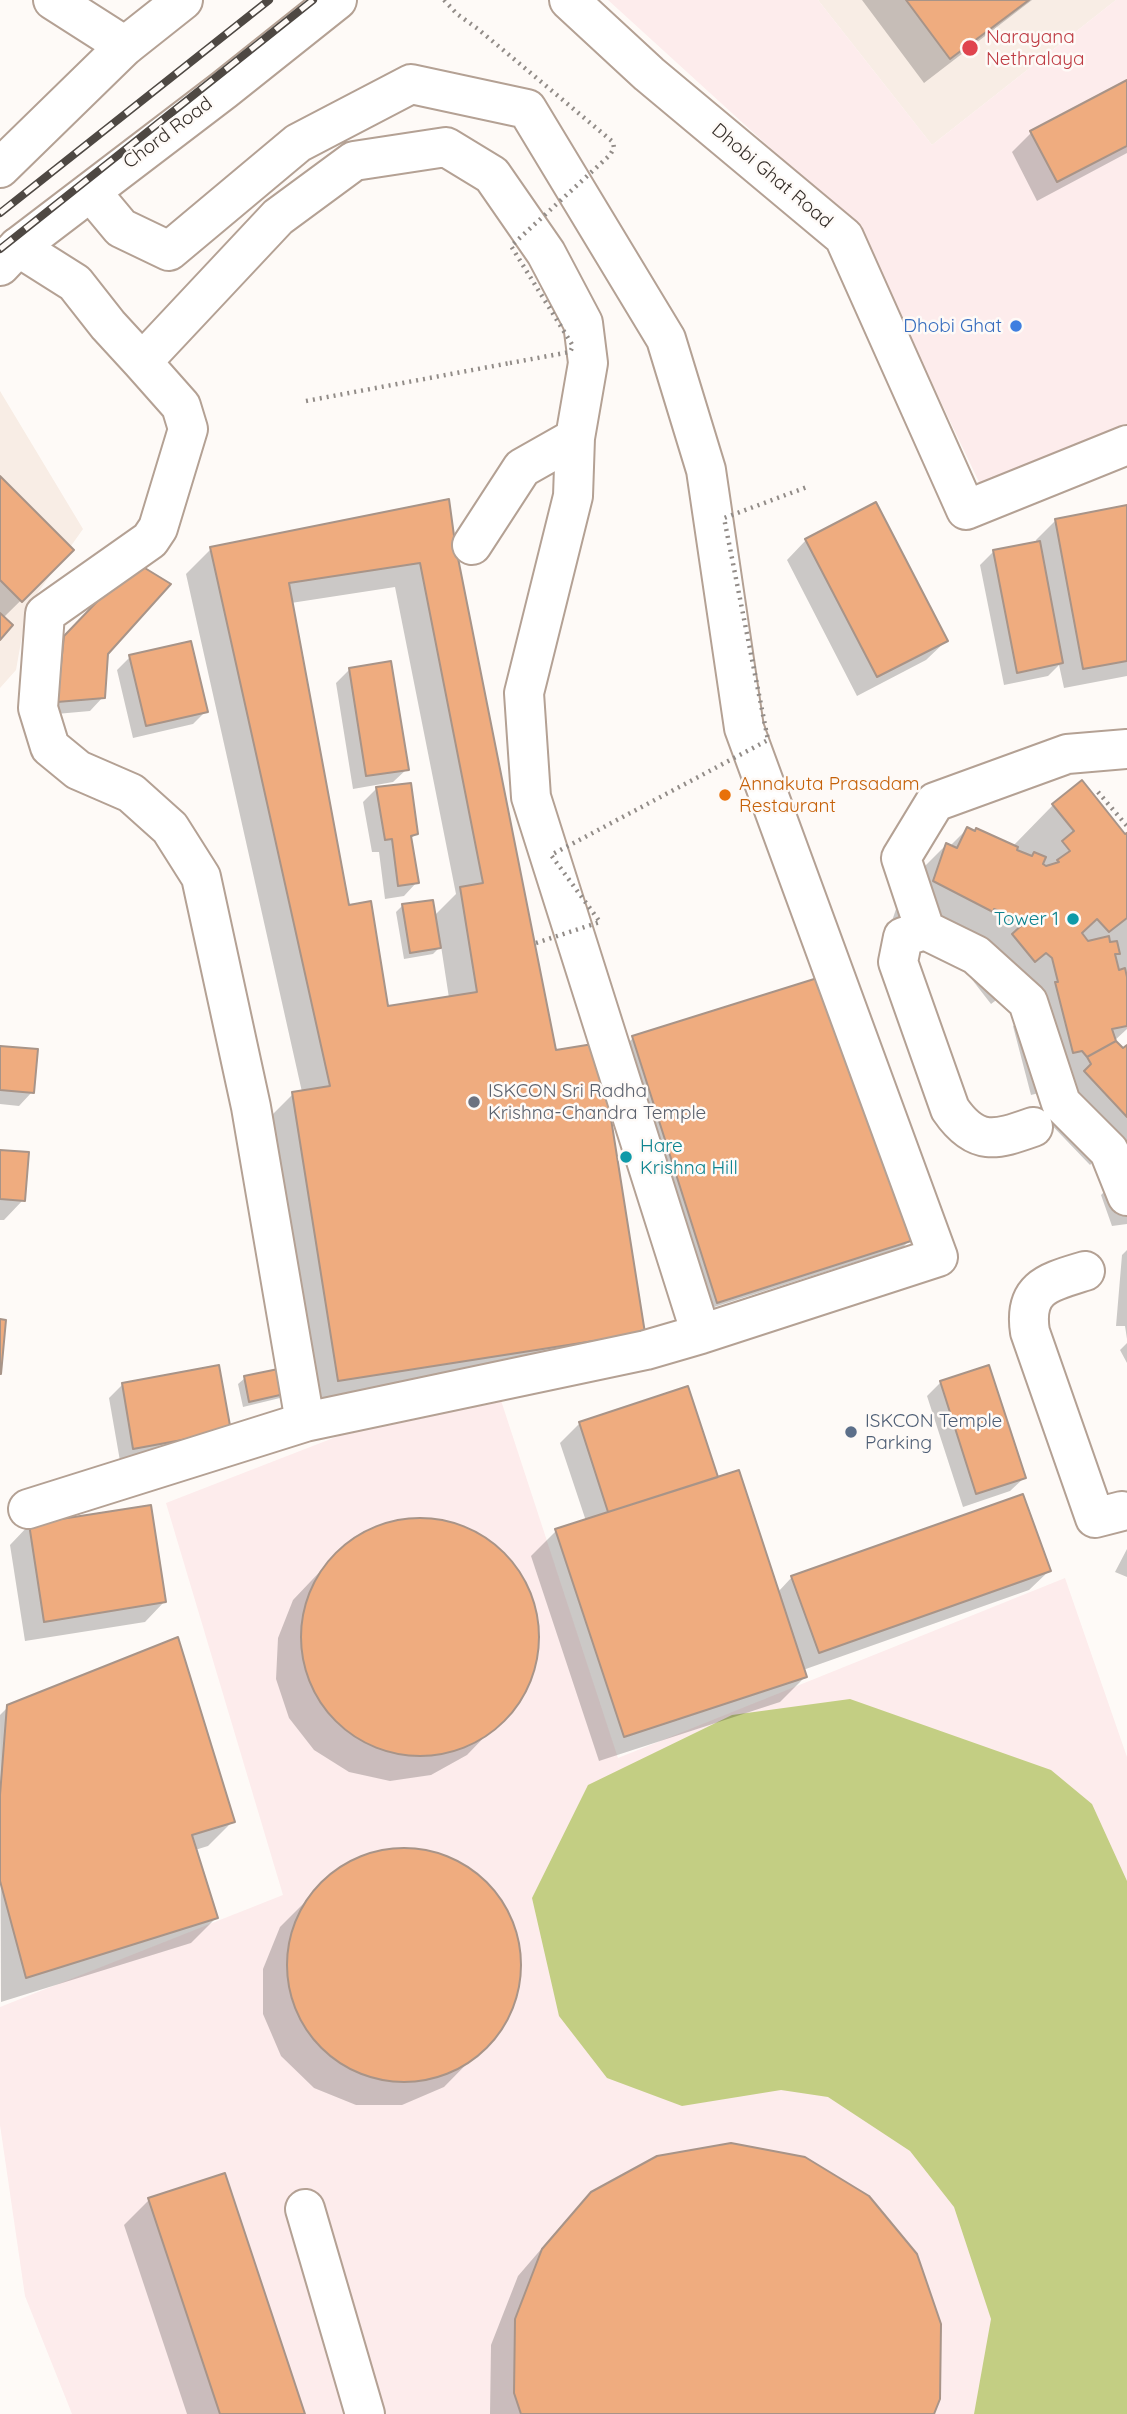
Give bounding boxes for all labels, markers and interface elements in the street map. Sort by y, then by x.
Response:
place label: Narayana Nethralaya [986,26,1085,70]
marker: Narayana Nethralaya [960,38,980,58]
street label: Chord Road [119,92,217,174]
street label: Dhobi Ghat Road [707,119,837,233]
place label: Dhobi Ghat [903,315,1002,337]
marker: Dhobi Ghat [1008,318,1024,334]
place label: Annakuta Prasadam Restaurant [739,773,920,817]
marker: Annakuta Prasadam Restaurant [717,787,733,803]
place label: Tower 1 [994,908,1059,930]
marker: Tower 1 [1065,911,1081,927]
place label: ISKCON Sri Radha Krishna-Chandra Temple [488,1080,706,1124]
marker: ISKCON Sri Radha Krishna-Chandra Temple [466,1094,482,1110]
place label: Hare Krishna Hill [640,1135,738,1179]
marker: Hare Krishna Hill [618,1149,634,1165]
place label: ISKCON Temple Parking [865,1410,1002,1454]
marker: ISKCON Temple Parking [843,1424,859,1440]

